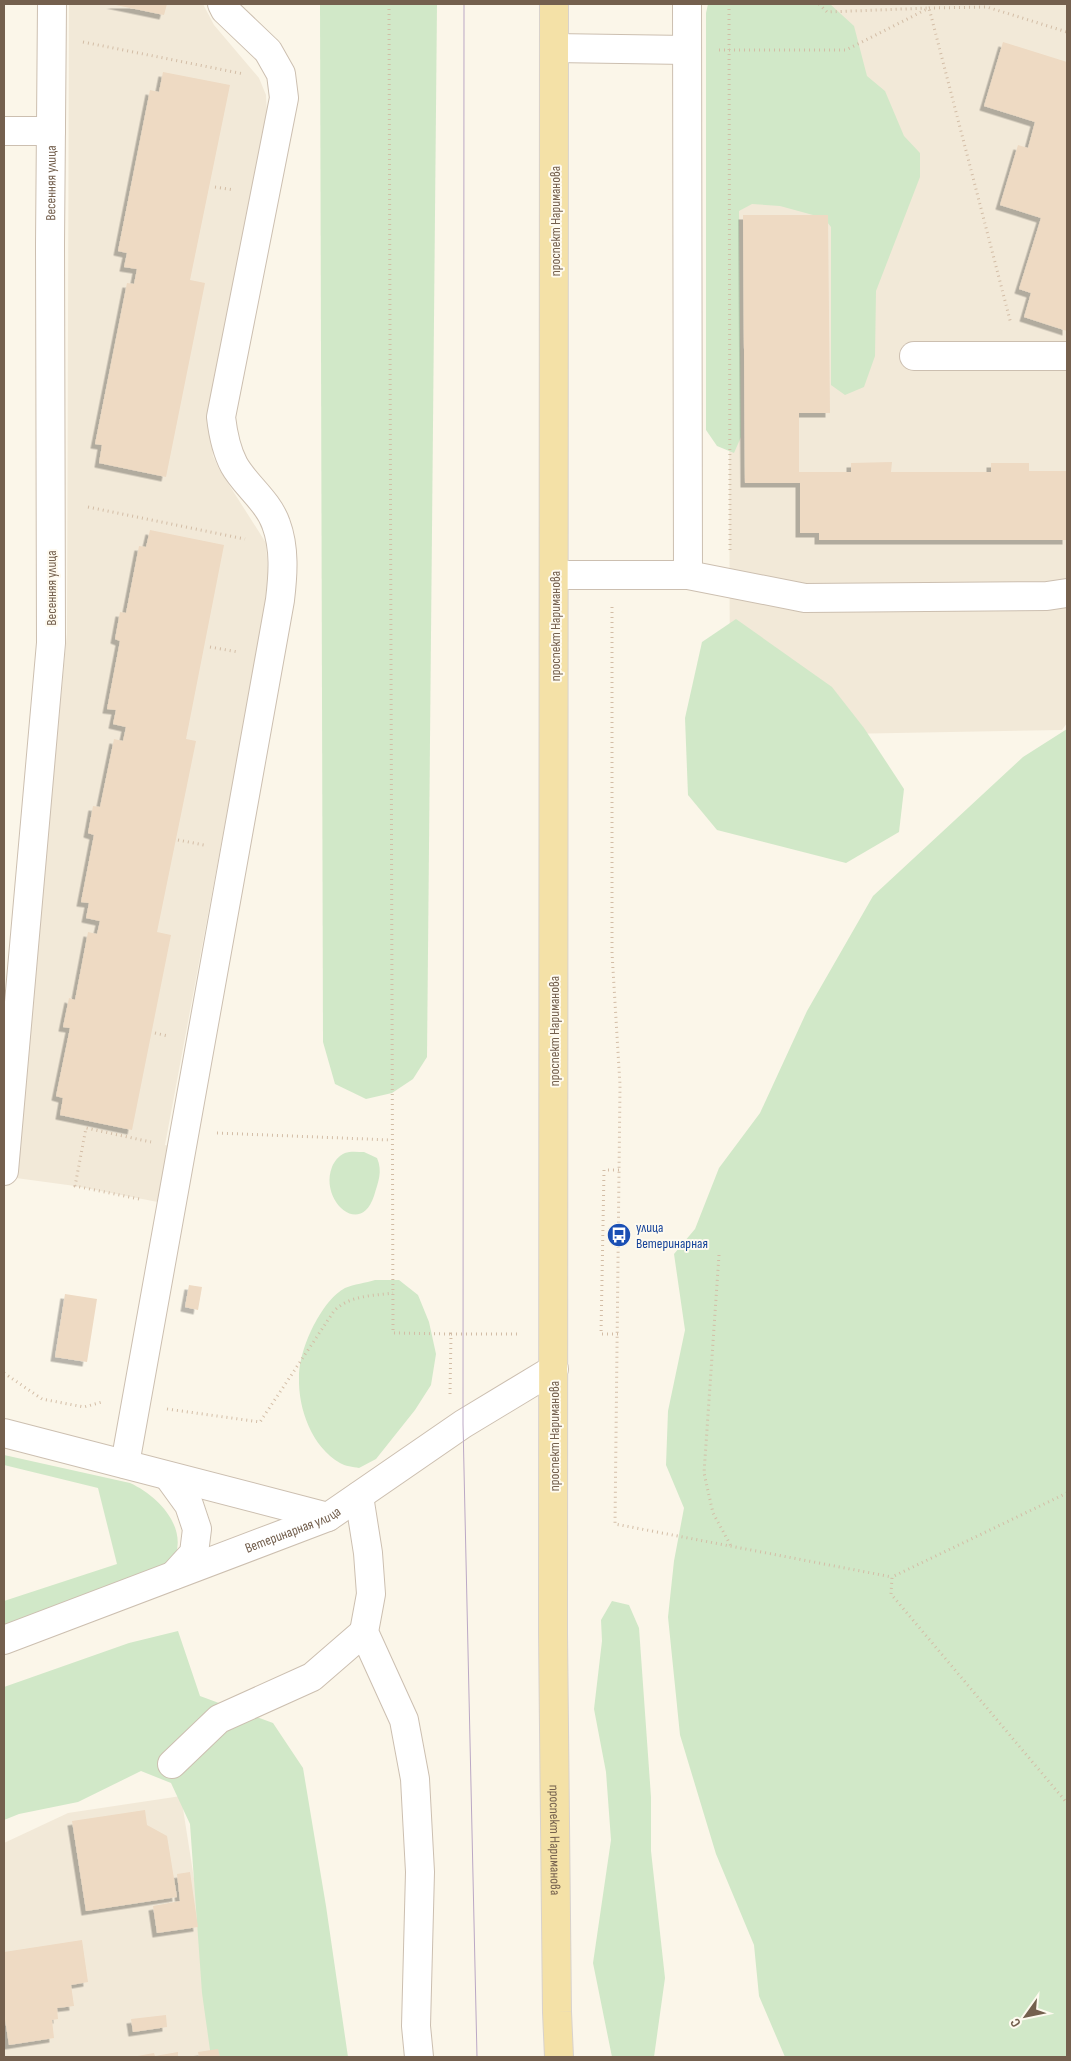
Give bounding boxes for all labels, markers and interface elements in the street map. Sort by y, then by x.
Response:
street label: Весенняя улица [42,145,60,221]
street label: проспект Нариманова [547,166,564,276]
street label: Весенняя улица [43,550,60,626]
street label: проспект Нариманова [547,571,564,681]
street label: проспект Нариманова [546,976,563,1086]
place label: улица Ветеринарная [636,1219,708,1252]
bus stop icon: улица Ветеринарная [606,1222,632,1248]
street label: проспект Нариманова [546,1381,563,1491]
street label: Ветеринарная улица [243,1503,344,1557]
street label: проспект Нариманова [546,1785,564,1895]
north arrow [1001,1991,1051,2041]
text: С [1006,2015,1025,2030]

